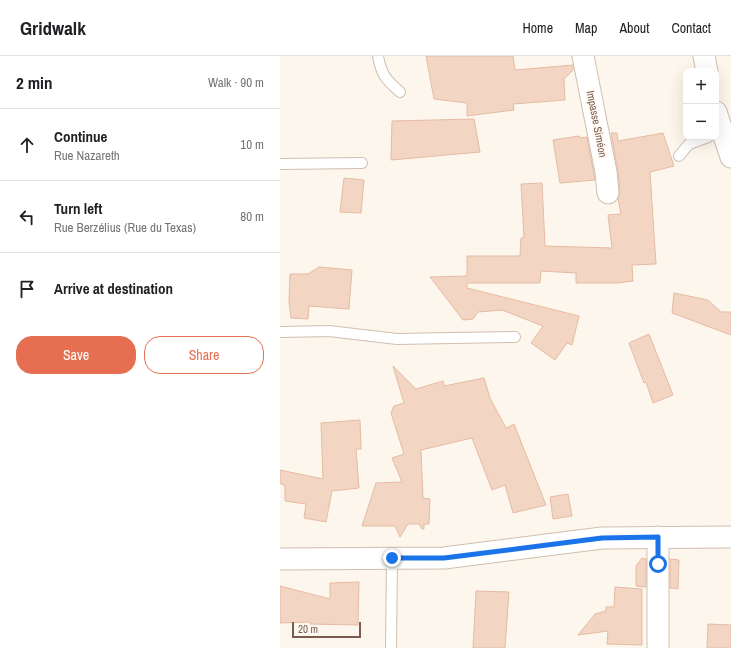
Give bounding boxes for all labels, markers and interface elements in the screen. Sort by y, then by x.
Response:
text: Gridwalk [20,15,86,41]
text: Home [522,19,553,37]
text: Map [575,19,597,37]
text: About [619,19,649,37]
text: Contact [671,19,711,37]
map controls [683,68,719,140]
button: + [683,68,719,104]
text: 2 min [16,71,52,94]
text: Walk · 90 m [208,74,264,91]
street label: Impasse Siméon [584,89,610,159]
button: − [683,104,719,140]
text: Continue [54,126,107,147]
icon: ahead [16,134,38,156]
text: 10 m [240,136,264,153]
text: Rue Nazareth [54,147,120,164]
text: Turn left [54,198,102,219]
icon: left [16,206,38,228]
text: 80 m [240,208,264,225]
text: Rue Berzélius (Rue du Texas) [54,219,196,236]
icon: arrive [16,278,38,300]
text: Arrive at destination [54,278,173,299]
button: Save [16,336,136,374]
button: Share [144,336,264,374]
route end [383,549,401,567]
route start [649,555,667,573]
scale bar [292,620,361,639]
text: 20 m [298,622,318,636]

